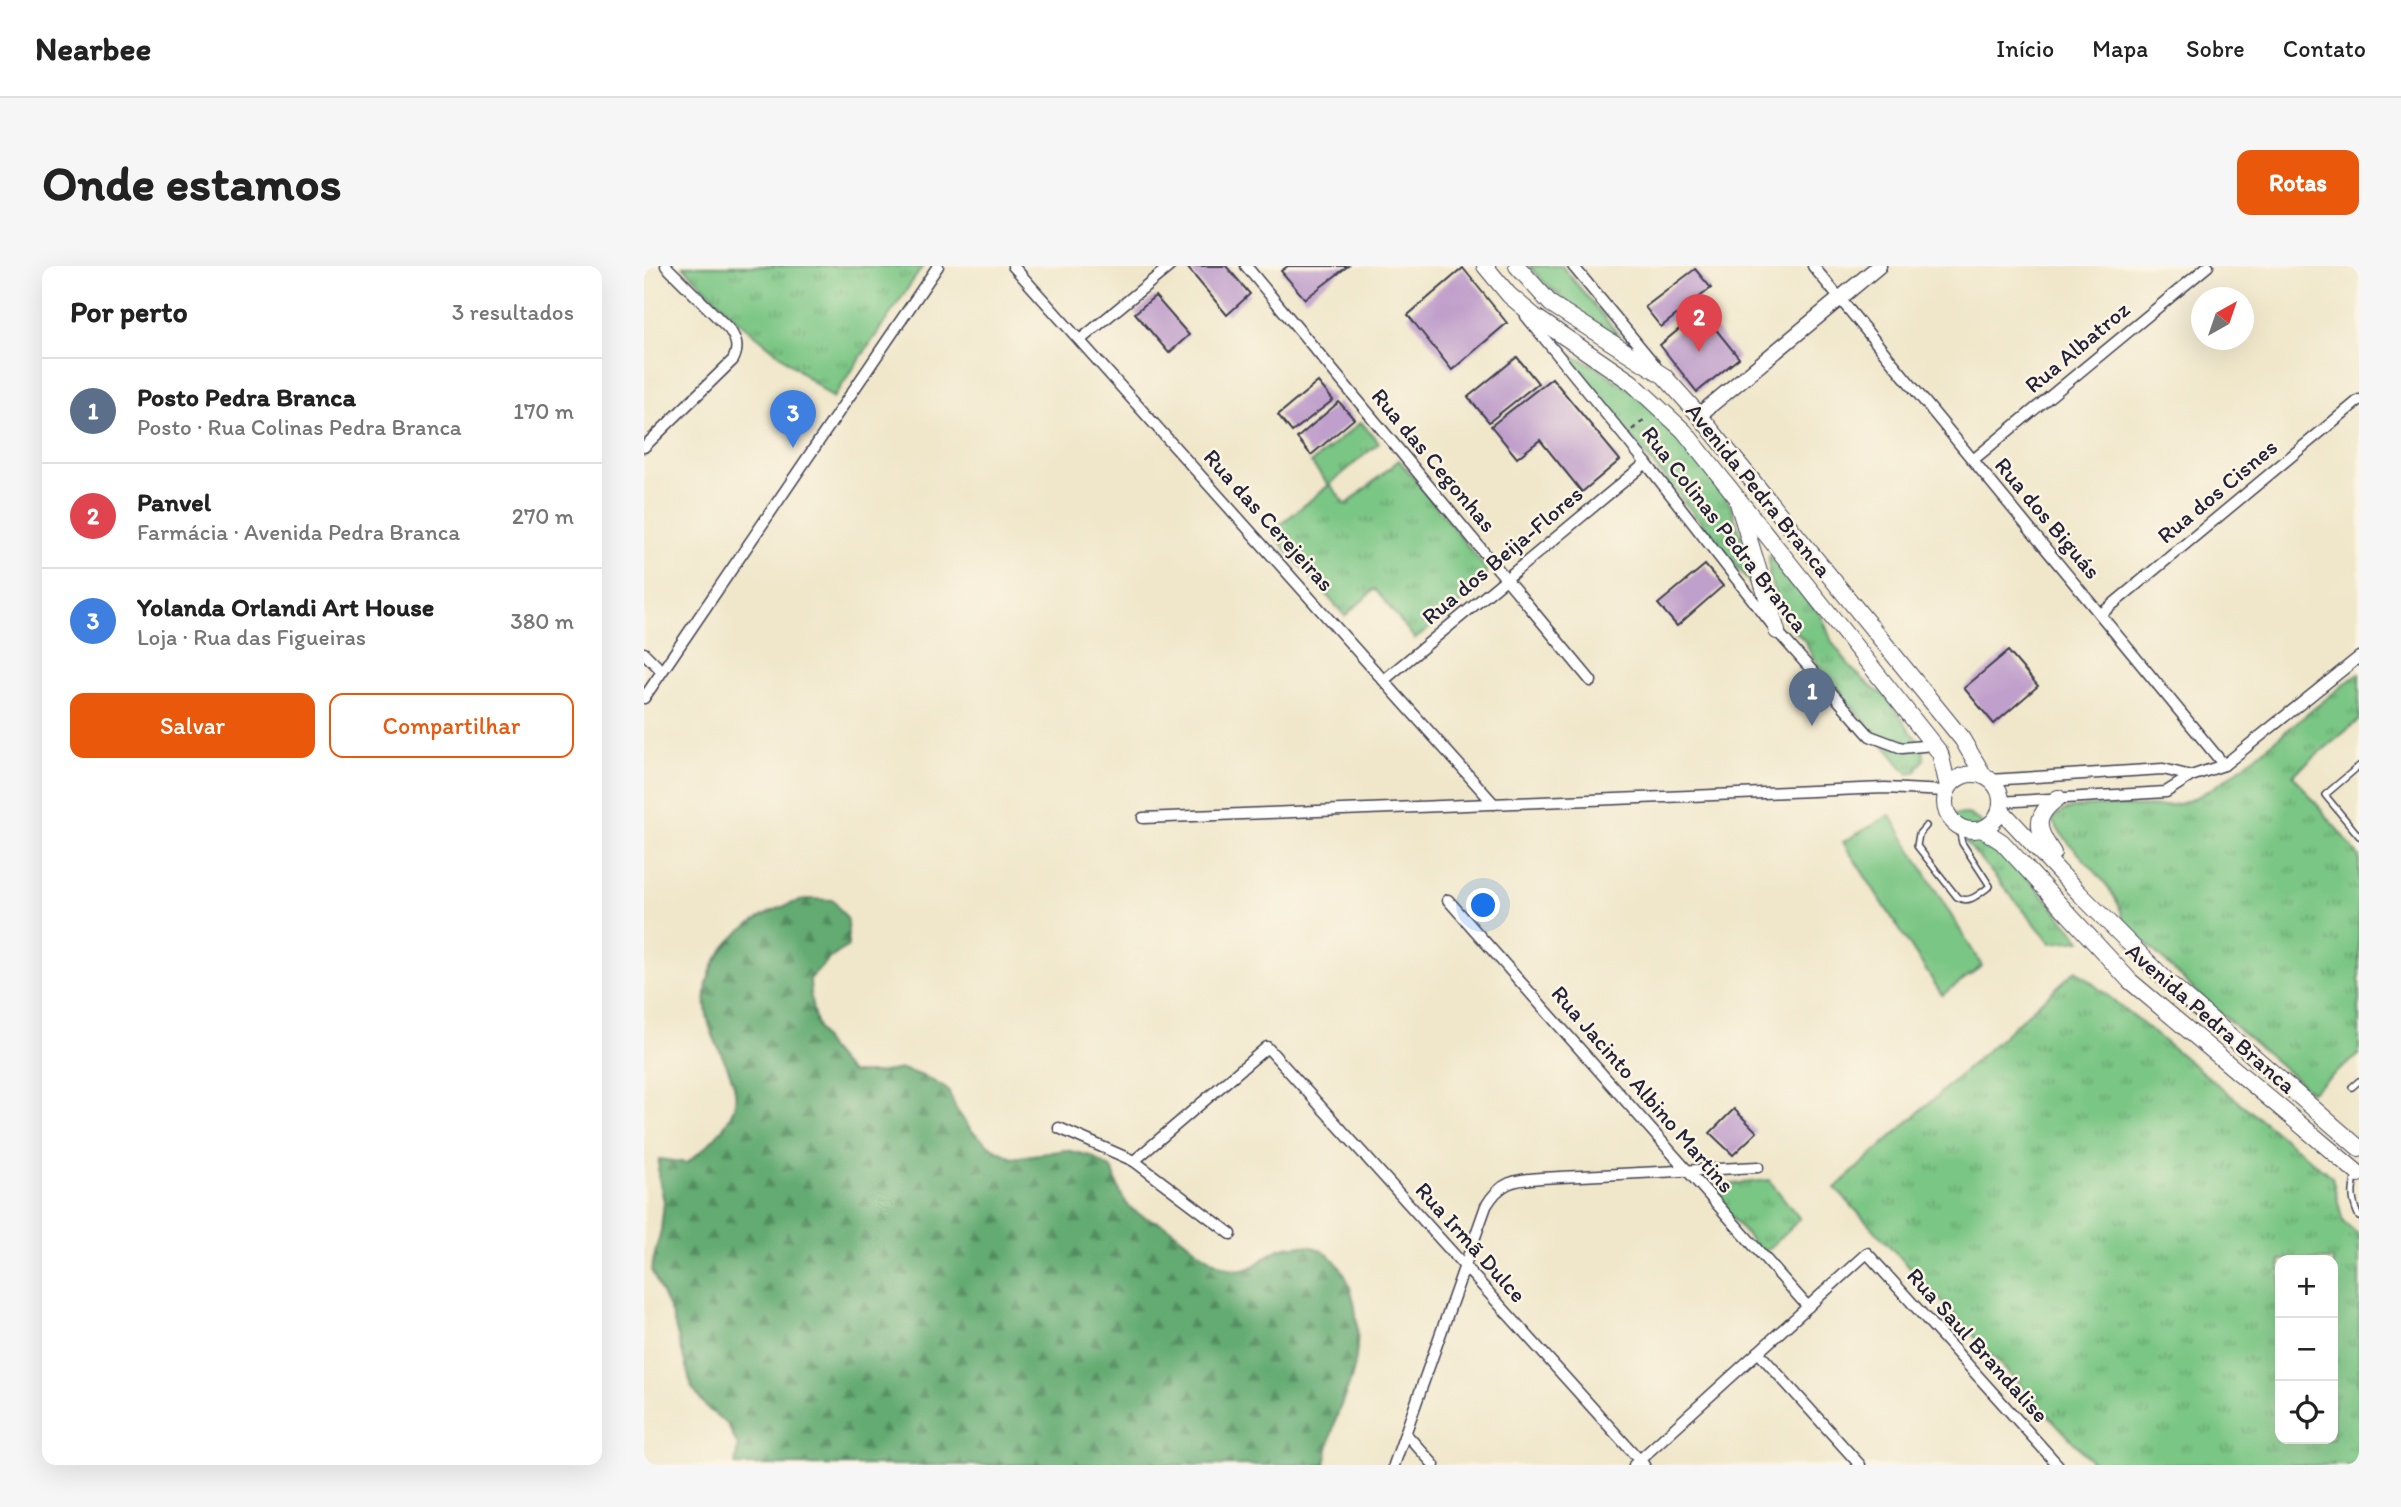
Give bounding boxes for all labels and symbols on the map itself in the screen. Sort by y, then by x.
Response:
north arrow [2191,287,2254,350]
pin: 2 [1676,294,1722,352]
street label: Rua Albatroz [2019,295,2136,399]
street label: Rua das Cegonhas [1366,382,1502,538]
pin: 3 [770,390,816,448]
street label: Avenida Pedra Branca [1680,397,1838,583]
street label: Rua Colinas Pedra Branca [1636,420,1814,638]
street label: Rua dos Cisnes [2151,433,2283,549]
street label: Rua das Cerejeiras [1198,443,1340,597]
street label: Rua dos Biguás [1989,451,2107,585]
street label: Rua dos Beija-Flores [1416,479,1588,631]
pin: 1 [1789,668,1835,726]
your location [1466,888,1500,922]
street label: Avenida Pedra Branca [2120,937,2302,1099]
street label: Rua Jacinto Albino Martins [1545,980,1741,1198]
street label: Rua Irmã Dulce [1410,1176,1532,1308]
street label: Rua Saul Brandalise [1901,1262,2055,1428]

